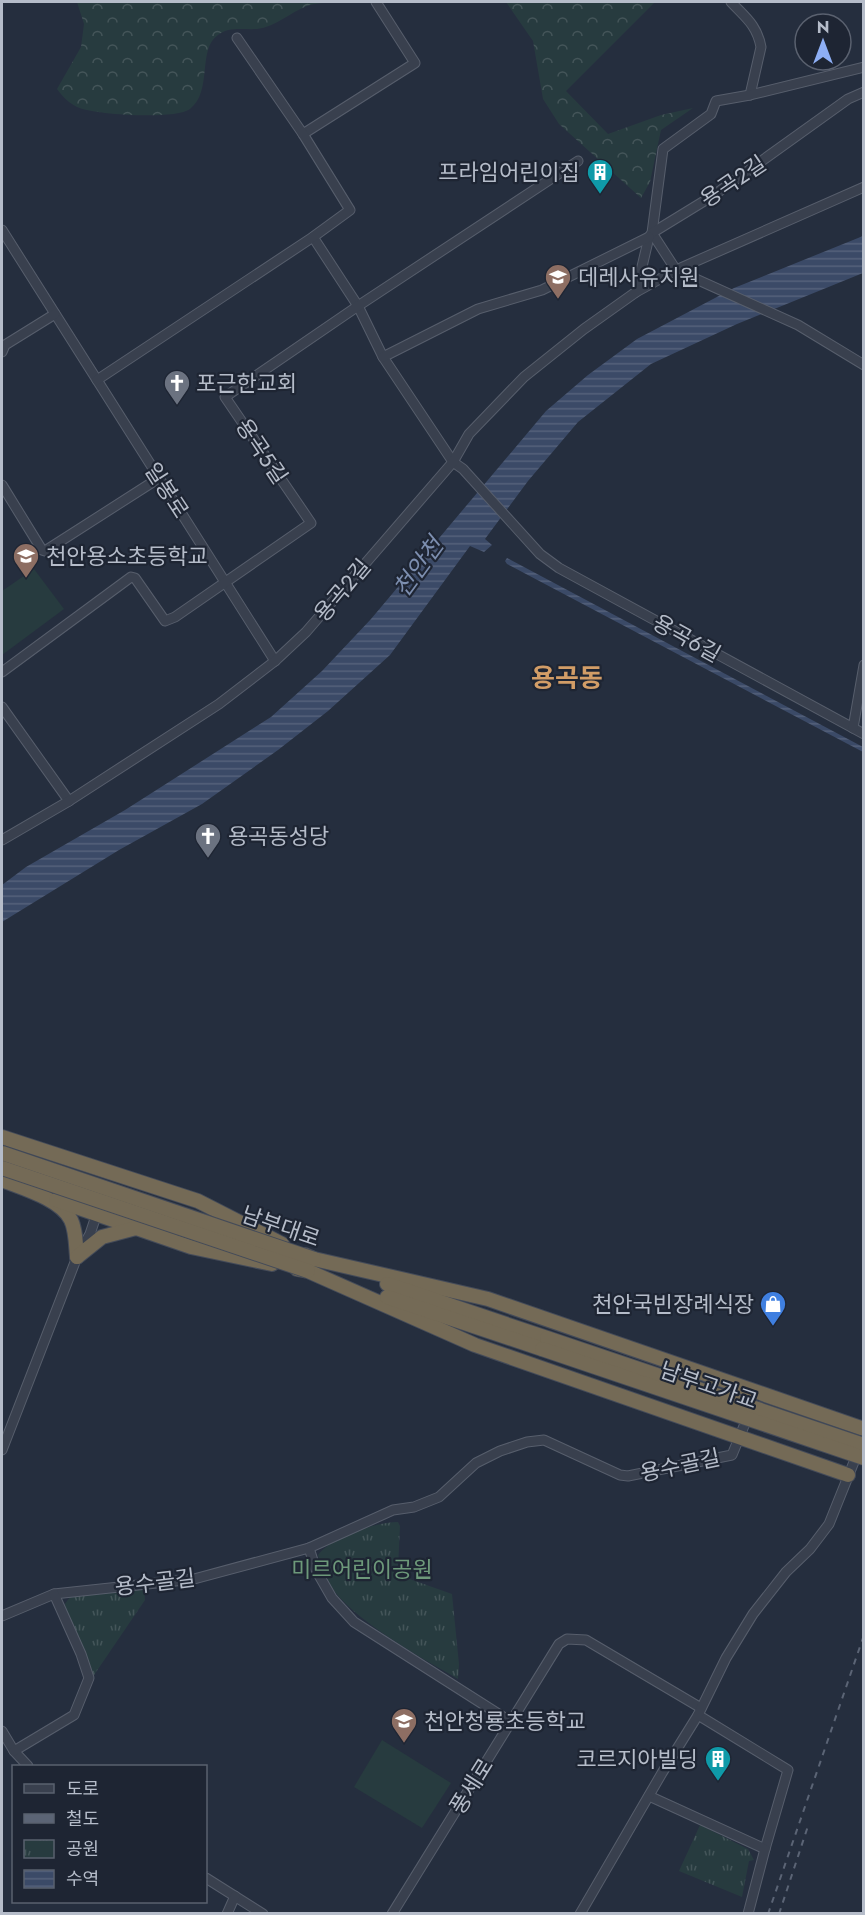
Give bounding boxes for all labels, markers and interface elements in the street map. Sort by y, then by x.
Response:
north arrow [793,12,853,72]
text: N [817,16,829,39]
street label: 용곡2길 [694,147,772,215]
place label: 프라임어린이집 [438,156,580,188]
building icon: 프라임어린이집 [585,157,615,195]
place label: 데레사유치원 [578,261,699,293]
school or university icon: 데레사유치원 [543,262,573,300]
place label: 포근한교회 [196,367,297,399]
church icon: 포근한교회 [162,368,192,406]
street label: 용곡5길 [228,412,296,490]
street label: 일봉로 [137,456,197,524]
water label: 천안천 [384,528,453,604]
place label: 천안용소초등학교 [46,540,208,572]
school or university icon: 천안용소초등학교 [11,541,41,579]
street label: 용곡2길 [306,552,378,628]
street label: 용곡6길 [647,606,727,670]
district label: 용곡동 [531,659,603,697]
place label: 용곡동성당 [228,820,329,852]
church icon: 용곡동성당 [193,821,223,859]
street label: 남부대로 [238,1198,324,1254]
place label: 천안국빈장례식장 [592,1288,754,1320]
shop icon: 천안국빈장례식장 [758,1289,788,1327]
street label: 남부고가교 [656,1353,762,1417]
street label: 용수골길 [637,1441,723,1489]
park label: 미르어린이공원 [291,1553,433,1585]
street label: 용수골길 [113,1561,197,1603]
place label: 천안청룡초등학교 [424,1705,586,1737]
school or university icon: 천안청룡초등학교 [389,1706,419,1744]
place label: 코르지아빌딩 [577,1743,698,1775]
building icon: 코르지아빌딩 [703,1744,733,1782]
street label: 풍세로 [441,1752,501,1820]
legend [12,1765,207,1903]
text: 도로 [66,1776,99,1802]
text: 철도 [66,1806,99,1832]
text: 공원 [66,1836,99,1862]
text: 수역 [66,1866,99,1892]

